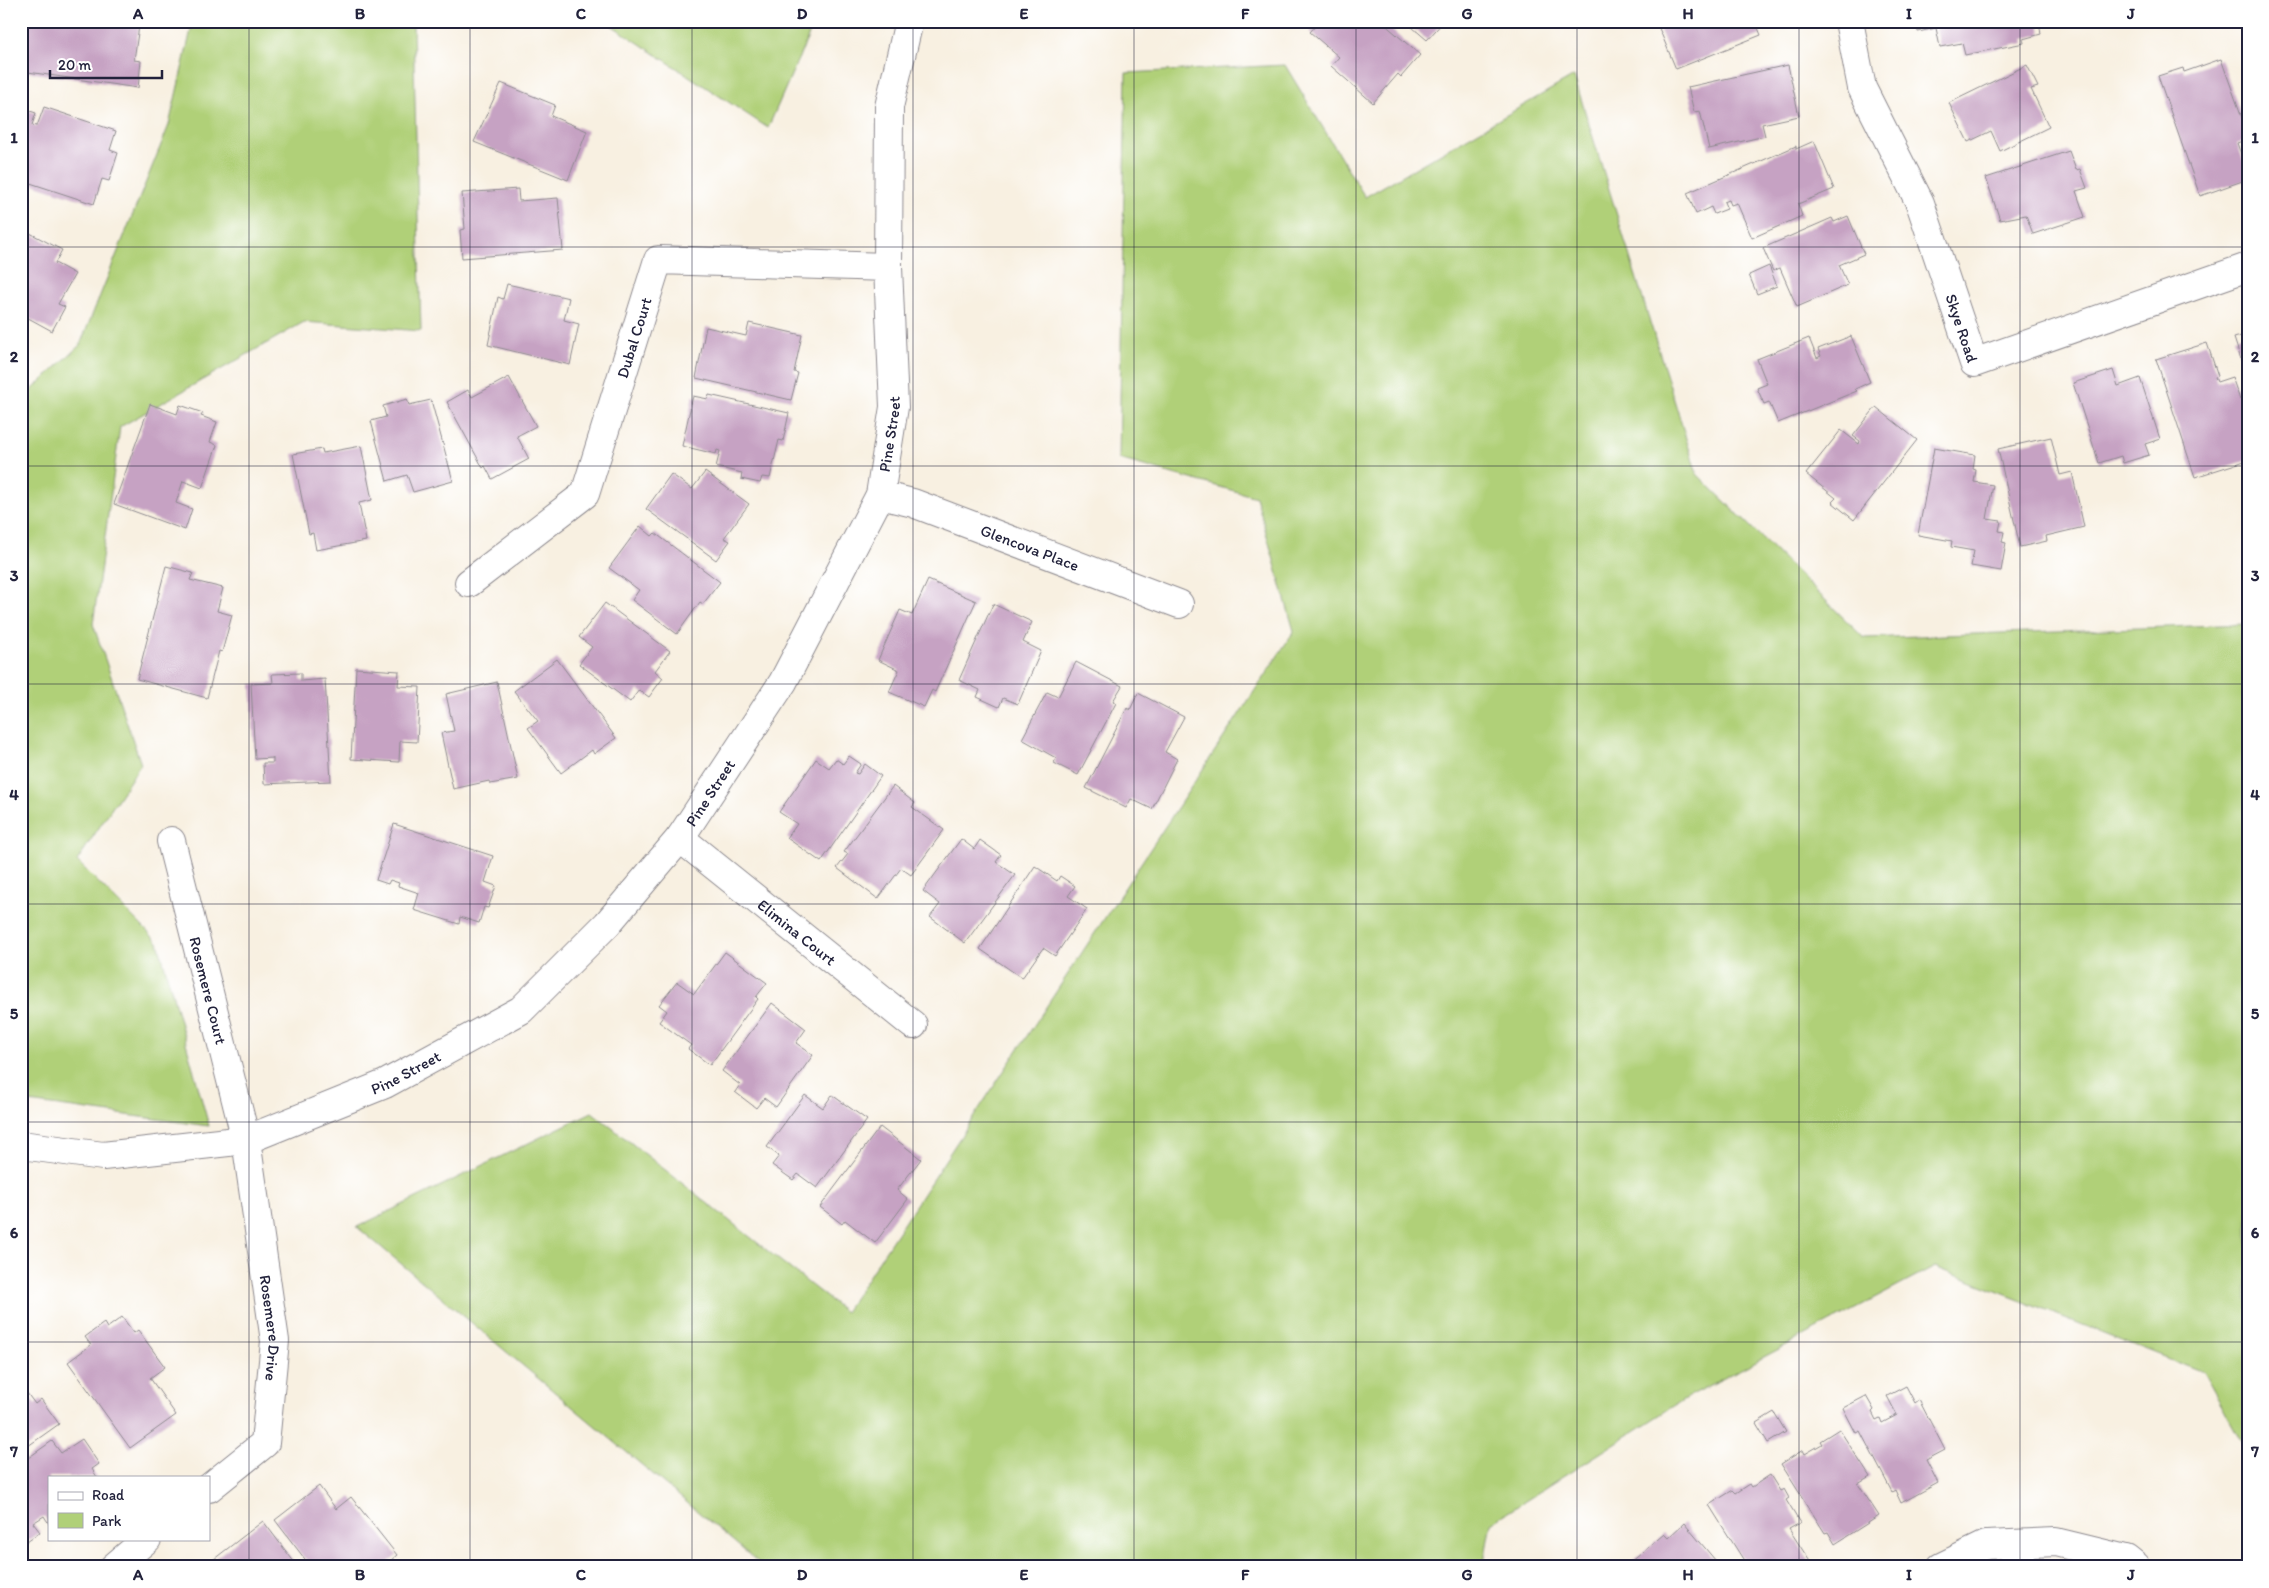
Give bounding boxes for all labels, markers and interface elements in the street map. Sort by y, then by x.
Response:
text: A [132,4,144,23]
text: B [355,4,366,23]
text: C [576,4,587,23]
text: D [797,4,808,23]
text: E [1020,4,1029,23]
text: F [1241,4,1250,23]
text: G [1461,4,1473,23]
text: H [1682,4,1694,23]
text: I [1906,4,1912,23]
text: J [2126,4,2135,23]
scale bar [50,48,162,80]
text: 20 m [58,56,92,74]
text: 1 [10,128,18,147]
text: 1 [2251,128,2259,147]
street label: Skye Road [1942,291,1983,365]
street label: Dubal Court [612,295,655,380]
text: 2 [10,347,19,366]
text: 2 [2251,347,2260,366]
street label: Pine Street [874,396,904,473]
street label: Glencova Place [978,520,1082,575]
text: 3 [10,566,19,585]
text: 3 [2251,566,2260,585]
street label: Pine Street [681,756,739,830]
text: 4 [9,785,19,804]
text: 4 [2250,785,2260,804]
street label: Elimina Court [754,895,840,969]
street label: Rosemere Court [186,935,231,1046]
text: 5 [10,1004,19,1023]
text: 5 [2251,1004,2260,1023]
street label: Pine Street [368,1046,444,1098]
text: 6 [10,1223,19,1242]
text: 6 [2251,1223,2260,1242]
street label: Rosemere Drive [256,1274,284,1382]
text: 7 [9,1442,18,1461]
text: 7 [2250,1442,2259,1461]
legend [48,1476,210,1540]
text: Road [92,1486,125,1504]
text: Park [92,1512,122,1530]
text: A [132,1565,144,1584]
text: B [355,1565,366,1584]
text: C [576,1565,587,1584]
text: D [797,1565,808,1584]
text: E [1020,1565,1029,1584]
text: F [1241,1565,1250,1584]
text: G [1461,1565,1473,1584]
text: H [1682,1565,1694,1584]
text: I [1906,1565,1912,1584]
text: J [2126,1565,2135,1584]

